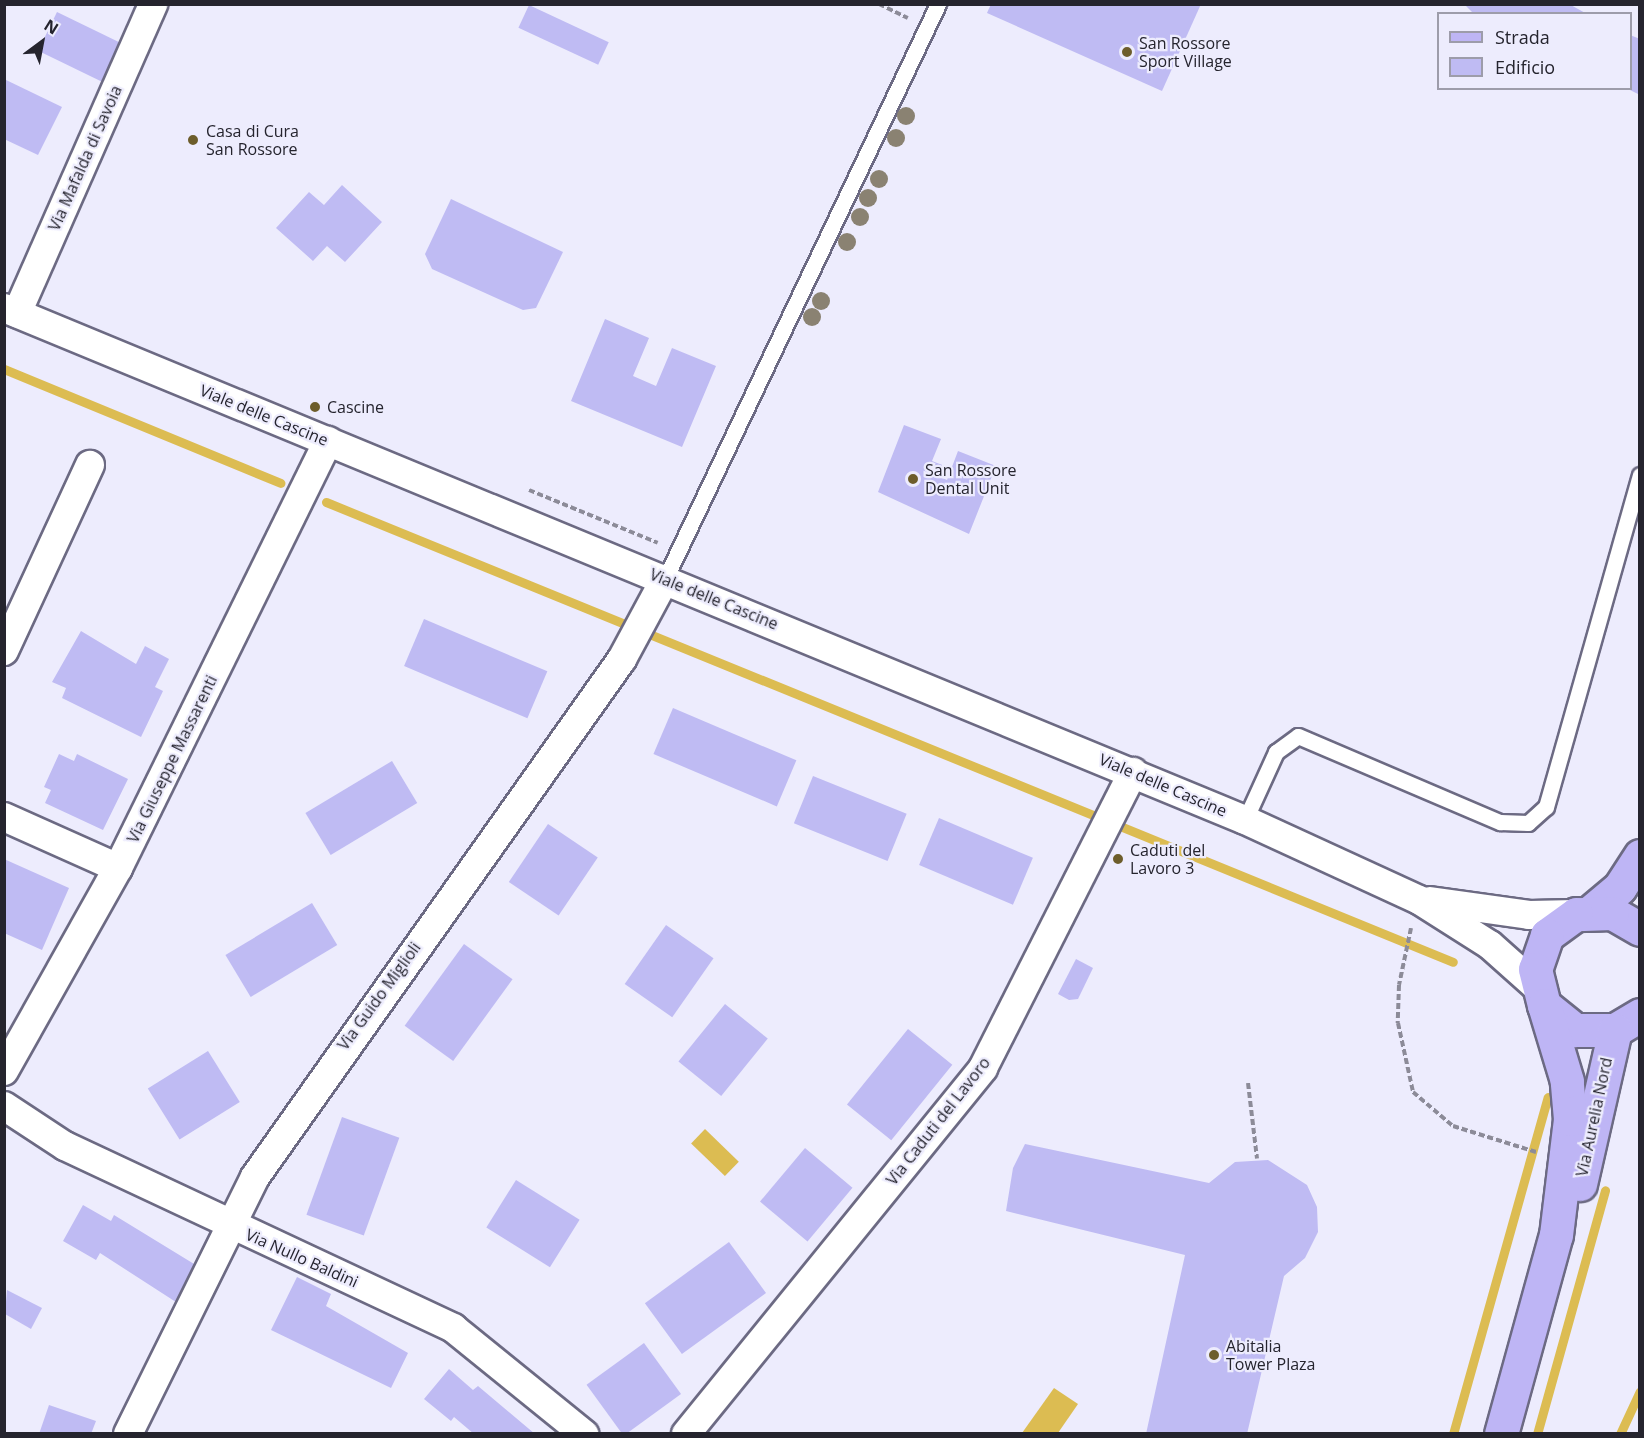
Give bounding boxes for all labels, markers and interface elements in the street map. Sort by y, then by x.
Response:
north arrow [12,12,72,72]
legend [1437,12,1632,90]
text: N [40,14,63,40]
text: Strada [1495,25,1550,49]
place label: San Rossore Sport Village [1139,33,1232,71]
marker: San Rossore Sport Village [1120,45,1134,59]
text: Edificio [1495,55,1555,79]
street label: Via Mafalda di Savoia [44,82,126,234]
place label: Casa di Cura San Rossore [206,121,299,159]
marker: Casa di Cura San Rossore [184,131,202,149]
street label: Viale delle Cascine [197,380,331,450]
place label: Cascine [327,397,384,417]
marker: Cascine [308,400,322,414]
place label: San Rossore Dental Unit [925,460,1017,498]
marker: San Rossore Dental Unit [906,472,920,486]
street label: Viale delle Cascine [647,564,781,634]
street label: Via Giuseppe Massarenti [123,672,221,846]
street label: Viale delle Cascine [1096,749,1230,821]
place label: Caduti del Lavoro 3 [1130,840,1205,878]
marker: Caduti del Lavoro 3 [1111,852,1125,866]
street label: Via Guido Miglioli [333,938,425,1054]
street label: Via Caduti del Lavoro [882,1053,994,1189]
street label: Via Aurelia Nord [1572,1056,1616,1178]
street label: Via Nullo Baldini [243,1225,361,1291]
place label: Abitalia Tower Plaza [1226,1336,1315,1374]
marker: Abitalia Tower Plaza [1207,1348,1221,1362]

